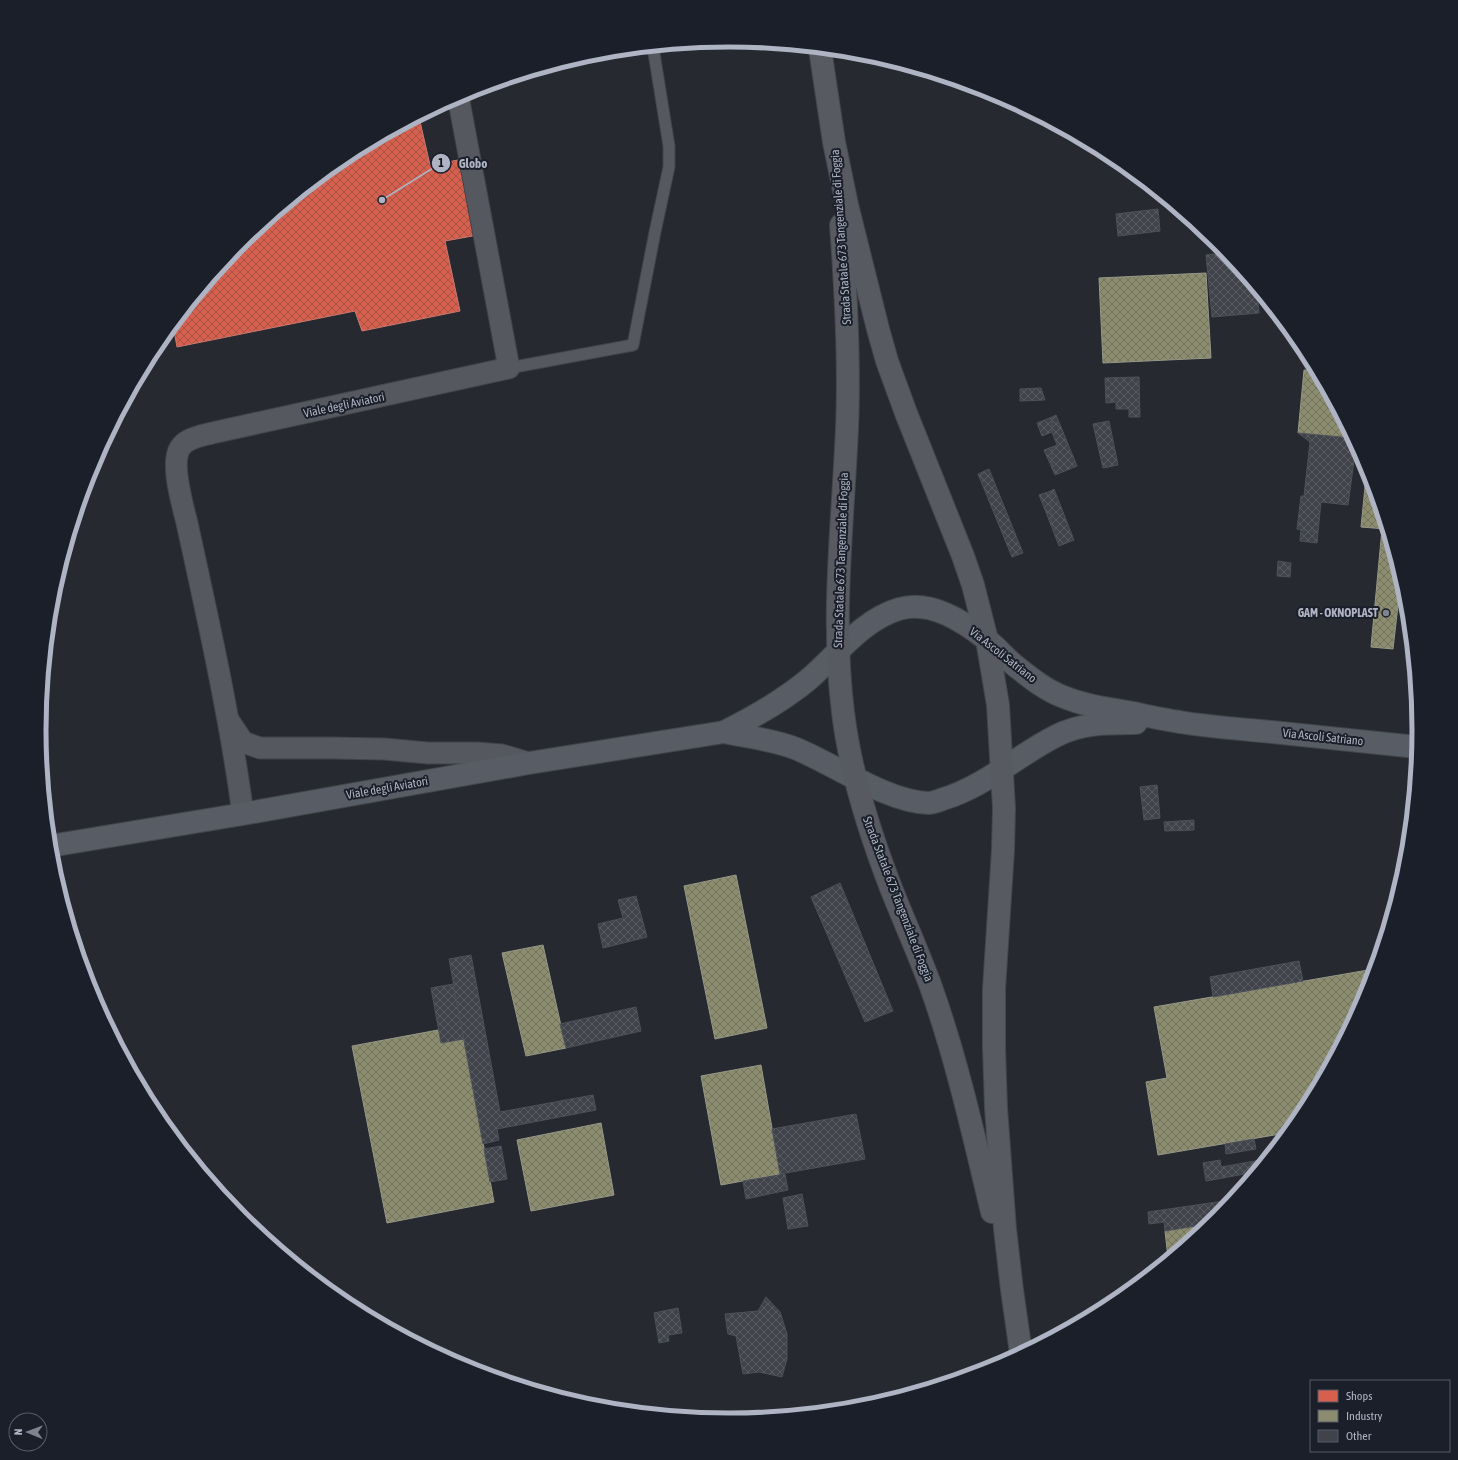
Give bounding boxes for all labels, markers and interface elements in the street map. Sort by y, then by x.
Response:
street label: Strada Statale 673 Tangenziale di Foggia [828,149,854,325]
callout: Globo [431,151,495,176]
text: 1 [438,156,444,170]
text: Globo [459,156,487,171]
street label: Viale degli Aviatori [302,390,386,420]
street label: Strada Statale 673 Tangenziale di Foggia [831,472,851,648]
place label: GAM - OKNOPLAST [1298,606,1379,620]
marker: GAM - OKNOPLAST [1381,608,1391,618]
street label: Via Ascoli Satriano [967,625,1040,686]
street label: Via Ascoli Satriano [1282,726,1364,748]
street label: Viale degli Aviatori [345,774,429,802]
street label: Strada Statale 673 Tangenziale di Foggia [860,814,936,984]
legend [1310,1380,1450,1452]
text: Shops [1346,1389,1372,1403]
text: Industry [1346,1409,1383,1423]
north arrow [8,1412,48,1452]
text: N [12,1428,24,1435]
text: Other [1346,1429,1372,1443]

